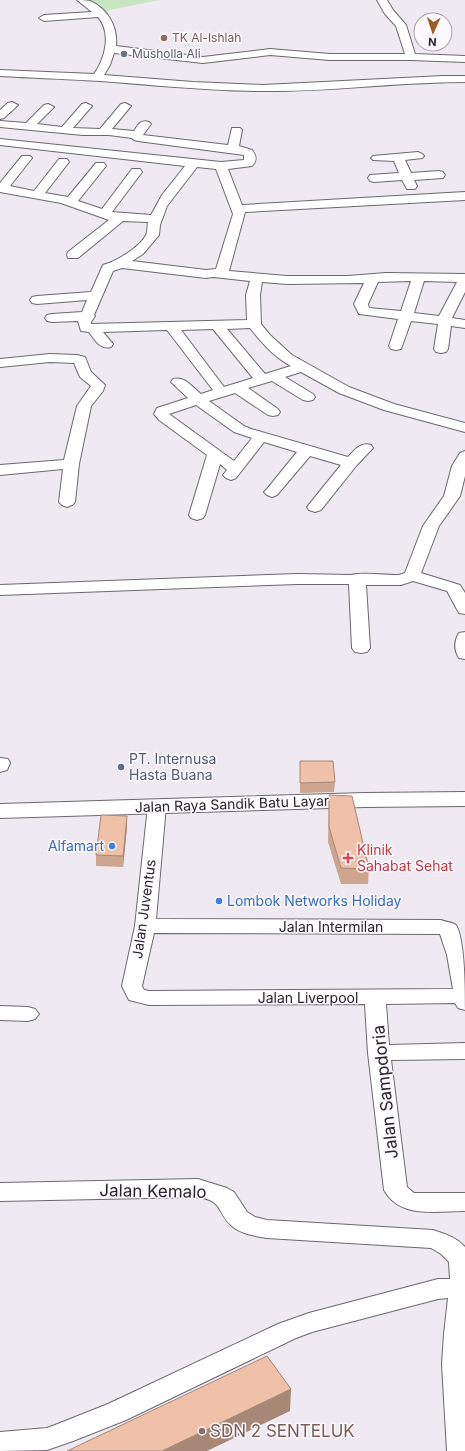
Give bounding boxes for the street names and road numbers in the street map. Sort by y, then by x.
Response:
street label: Jalan Raya Sandik Batu Layar [134,792,329,815]
street label: Jalan Juventus [128,858,159,960]
street label: Jalan Intermilan [279,918,383,935]
street label: Jalan Liverpool [258,989,358,1006]
street label: Jalan Sampdoria [368,1024,402,1160]
street label: Jalan Kemalo [99,1180,207,1202]

